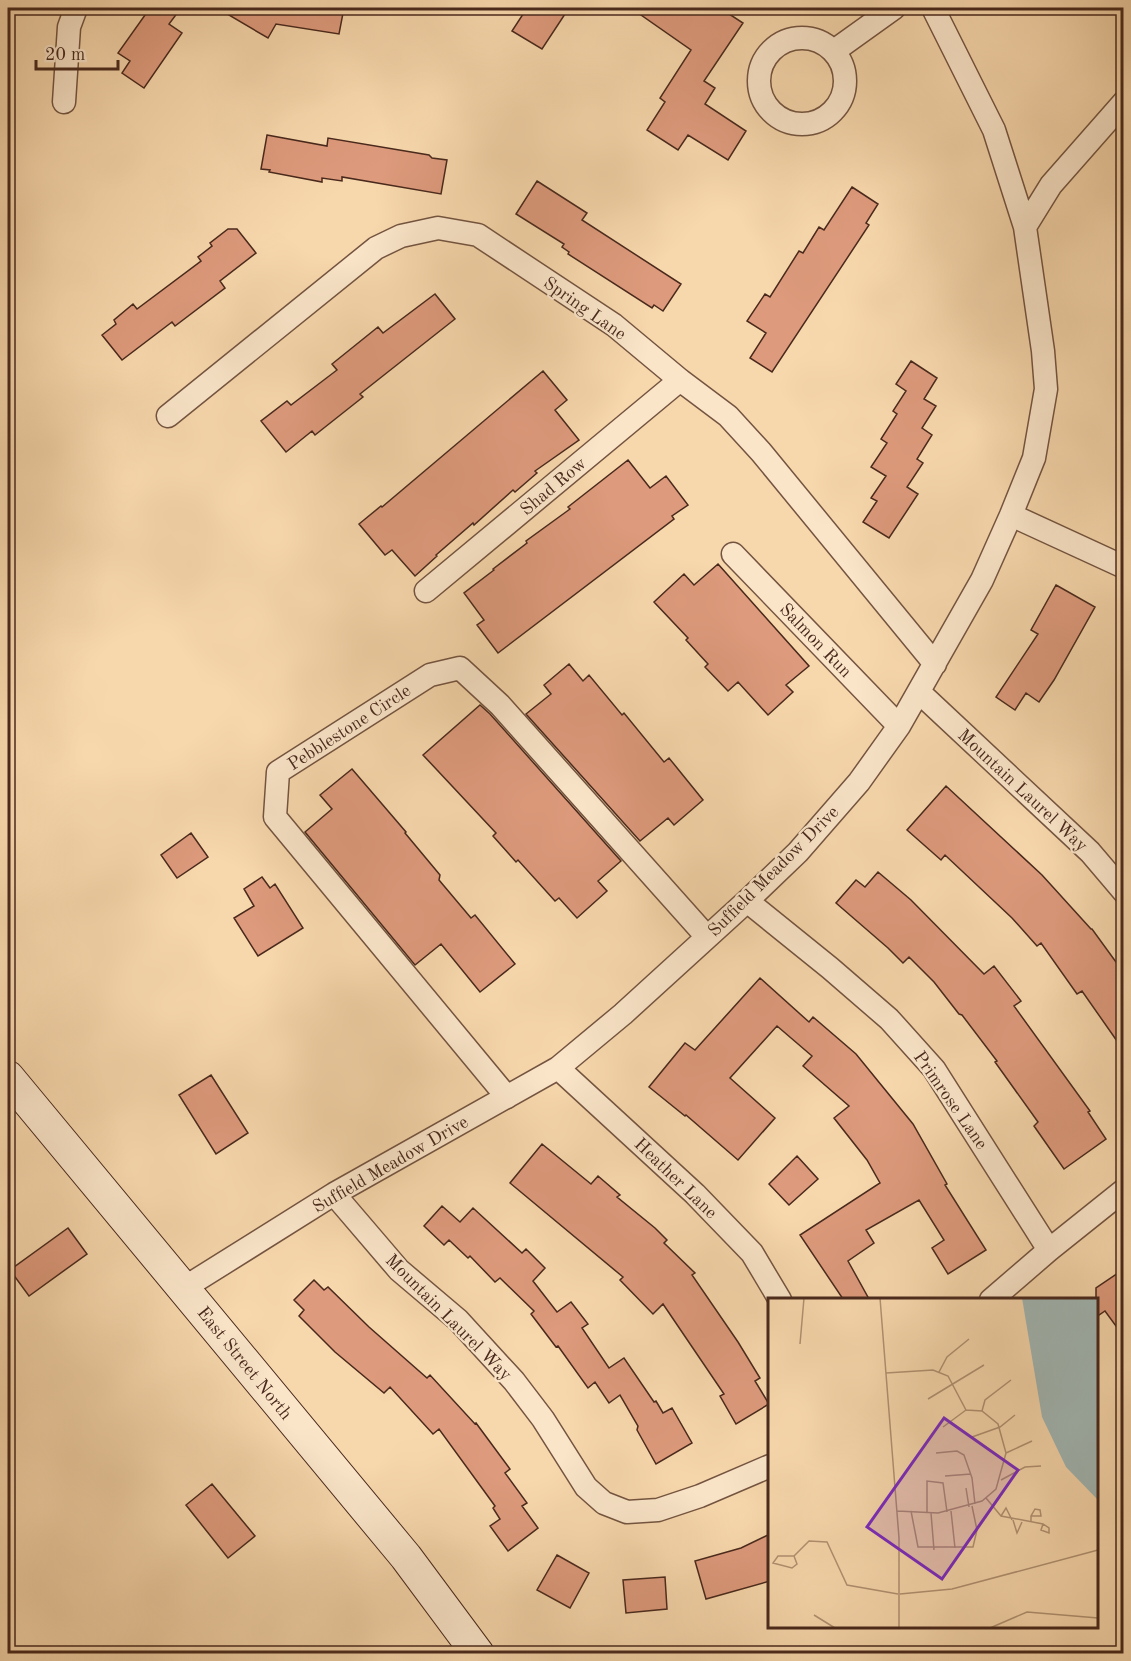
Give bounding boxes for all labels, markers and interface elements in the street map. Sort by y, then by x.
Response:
scale bar [36,33,118,71]
text: 20 m [45,46,85,64]
street label: Spring Lane [540,274,629,344]
street label: Shad Row [517,454,590,519]
street label: Salmon Run [776,600,855,681]
street label: Pebblestone Circle [285,681,414,774]
street label: Mountain Laurel Way [954,726,1091,856]
street label: Suffield Meadow Drive [705,803,842,940]
street label: Primrose Lane [910,1048,991,1153]
street label: Suffield Meadow Drive [310,1113,471,1217]
street label: Heather Lane [631,1135,720,1222]
street label: Mountain Laurel Way [382,1251,515,1385]
inset map [768,1298,1098,1628]
street label: East Street North [193,1304,295,1424]

